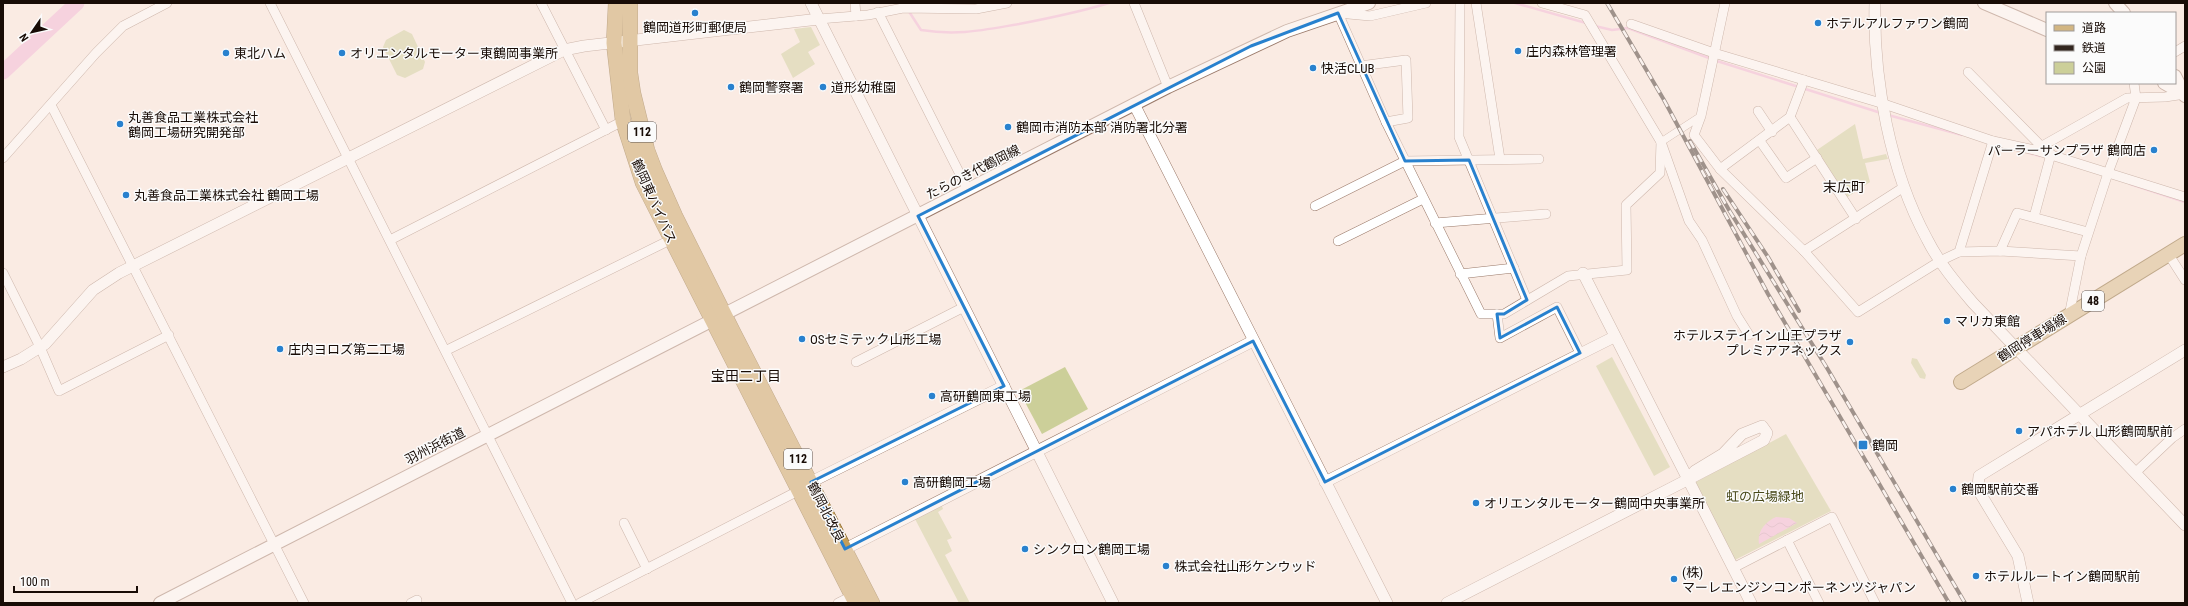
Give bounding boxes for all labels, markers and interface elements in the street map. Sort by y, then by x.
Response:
marker: 鶴岡道形町郵便局 [690,8,700,18]
north arrow [12,12,52,52]
legend [2046,12,2176,84]
place label: ホテルアルファワン鶴岡 [1826,16,1969,31]
marker: ホテルアルファワン鶴岡 [1813,18,1823,28]
place label: 鶴岡道形町郵便局 [643,20,747,35]
text: 道路 [2082,21,2106,35]
text: N [17,31,31,44]
text: 鉄道 [2082,41,2106,55]
place label: 庄内森林管理署 [1526,44,1617,59]
place label: 東北ハム [234,46,286,61]
place label: オリエンタルモーター東鶴岡事業所 [350,46,558,61]
marker: 庄内森林管理署 [1513,46,1523,56]
marker: 東北ハム [221,48,231,58]
marker: オリエンタルモーター東鶴岡事業所 [337,48,347,58]
place label: 快活CLUB [1321,61,1375,76]
text: 公園 [2082,61,2106,75]
marker: 快活CLUB [1308,63,1318,73]
place label: 鶴岡警察署 [739,80,804,95]
place label: 道形幼稚園 [831,80,896,95]
marker: 鶴岡警察署 [726,82,736,92]
marker: 道形幼稚園 [818,82,828,92]
place label: 丸善食品工業株式会社 鶴岡工場研究開発部 [128,110,258,140]
marker: 丸善食品工業株式会社 鶴岡工場研究開発部 [115,119,125,129]
place label: 鶴岡市消防本部 消防署北分署 [1016,120,1188,135]
road number: 112 [628,122,656,142]
marker: 鶴岡市消防本部 消防署北分署 [1003,122,1013,132]
street label: たらのき代鶴岡線 [923,142,1023,202]
place label: パーラーサンプラザ 鶴岡店 [1988,143,2146,158]
marker: パーラーサンプラザ 鶴岡店 [2149,145,2159,155]
street label: 鶴岡東バイパス [629,156,679,246]
district label: 末広町 [1823,179,1865,195]
place label: 丸善食品工業株式会社 鶴岡工場 [134,188,319,203]
marker: 丸善食品工業株式会社 鶴岡工場 [121,190,131,200]
road number: 48 [2082,291,2104,311]
street label: 鶴岡停車場線 [1995,311,2069,365]
place label: マリカ東館 [1955,314,2020,329]
marker: マリカ東館 [1942,316,1952,326]
place label: ホテルステイイン山王プラザ プレミアアネックス [1673,328,1842,358]
place label: OSセミテック山形工場 [810,332,942,347]
marker: OSセミテック山形工場 [797,334,807,344]
marker: ホテルステイイン山王プラザ プレミアアネックス [1845,337,1855,347]
place label: 庄内ヨロズ第二工場 [288,342,405,357]
marker: 庄内ヨロズ第二工場 [275,344,285,354]
district label: 宝田二丁目 [711,368,781,384]
place label: 高研鶴岡東工場 [940,389,1031,404]
marker: 高研鶴岡東工場 [927,391,937,401]
place label: アパホテル 山形鶴岡駅前 [2027,424,2173,439]
street label: 羽州浜街道 [403,425,467,467]
marker: アパホテル 山形鶴岡駅前 [2014,426,2024,436]
place label: 鶴岡 [1872,438,1898,453]
marker: 鶴岡 [1857,439,1869,451]
road number: 112 [784,449,812,469]
place label: 高研鶴岡工場 [913,475,991,490]
marker: 高研鶴岡工場 [900,477,910,487]
street label: 鶴岡北改良 [805,480,847,544]
place label: 鶴岡駅前交番 [1961,482,2039,497]
marker: 鶴岡駅前交番 [1948,484,1958,494]
park label: 虹の広場緑地 [1726,489,1804,504]
place label: オリエンタルモーター鶴岡中央事業所 [1484,496,1705,511]
marker: オリエンタルモーター鶴岡中央事業所 [1471,498,1481,508]
place label: シンクロン鶴岡工場 [1033,542,1150,557]
marker: シンクロン鶴岡工場 [1020,544,1030,554]
place label: 株式会社山形ケンウッド [1174,559,1317,574]
marker: 株式会社山形ケンウッド [1161,561,1171,571]
place label: (株) マーレエンジンコンポーネンツジャパン [1682,565,1916,595]
scale bar [14,568,137,594]
place label: ホテルルートイン鶴岡駅前 [1984,569,2140,584]
marker: ホテルルートイン鶴岡駅前 [1971,571,1981,581]
marker: (株) マーレエンジンコンポーネンツジャパン [1669,574,1679,584]
text: 100 m [20,575,50,589]

